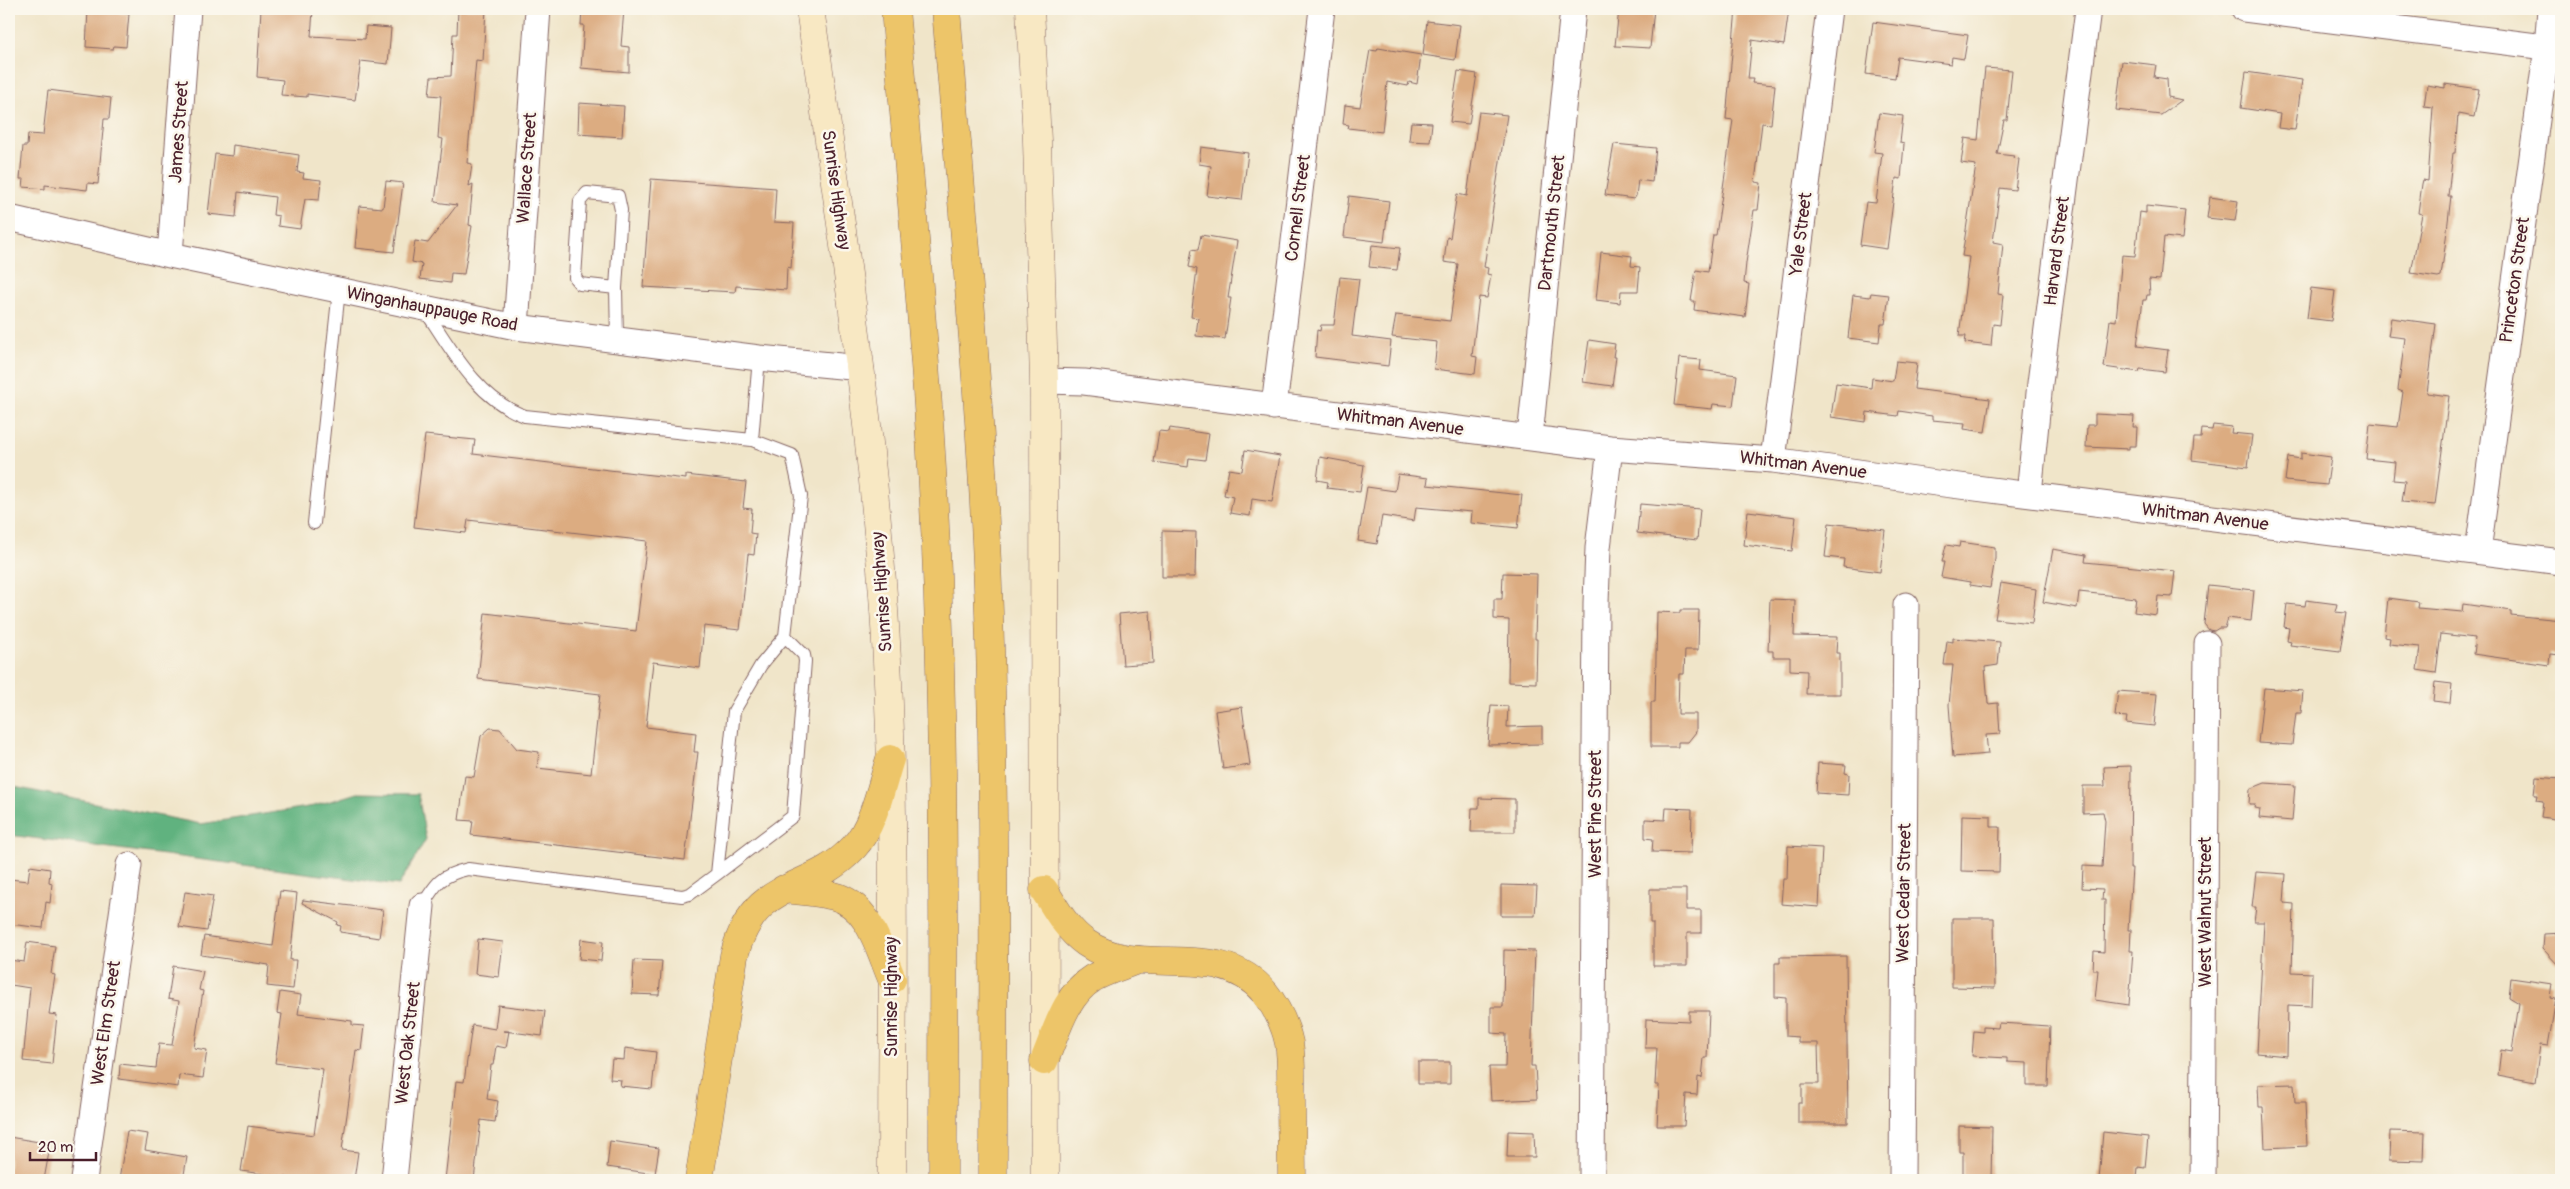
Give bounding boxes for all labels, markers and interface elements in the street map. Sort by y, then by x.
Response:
street label: James Street [164,79,194,184]
street label: Wallace Street [512,111,542,224]
street label: Sunrise Highway [816,129,856,252]
street label: Cornell Street [1280,152,1316,263]
street label: Dartmouth Street [1533,153,1571,292]
street label: Yale Street [1784,190,1818,278]
street label: Harvard Street [2039,194,2075,307]
street label: Princeton Street [2495,215,2535,344]
street label: Winganhauppauge Road [344,281,520,337]
street label: Whitman Avenue [1335,403,1465,441]
street label: Whitman Avenue [1738,446,1868,484]
street label: Whitman Avenue [2140,498,2270,536]
street label: Sunrise Highway [866,531,898,653]
street label: West Pine Street [1584,749,1607,878]
street label: West Cedar Street [1891,822,1917,963]
street label: West Walnut Street [2194,836,2217,987]
street label: Sunrise Highway [880,936,903,1057]
street label: West Elm Street [86,958,126,1087]
street label: West Oak Street [390,980,426,1106]
scale bar [30,1129,96,1161]
text: 20 m [38,1138,73,1157]

